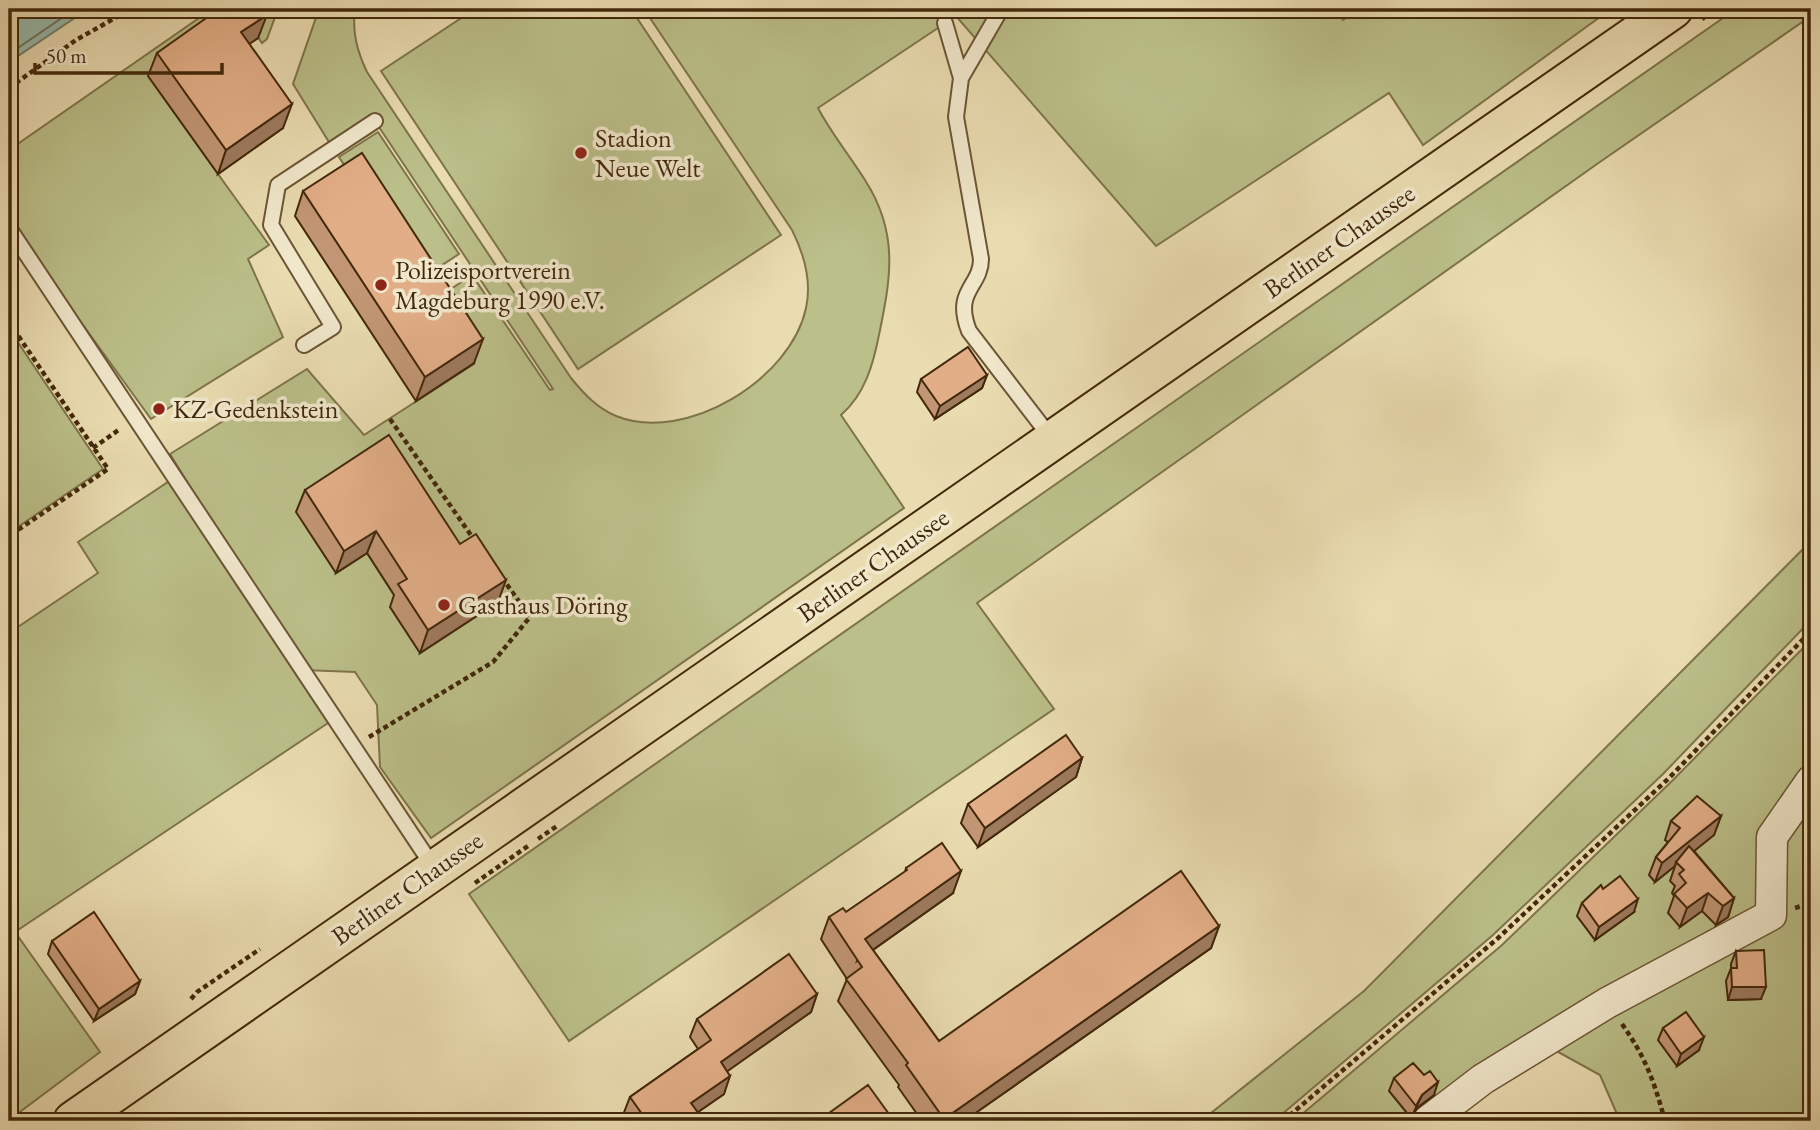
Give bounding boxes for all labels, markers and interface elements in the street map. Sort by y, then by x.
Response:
scale bar [35,32,222,76]
text: 50 m [46,42,87,69]
place label: Stadion Neue Welt [595,121,701,185]
marker: Stadion Neue Welt [573,145,589,161]
street label: Berliner Chaussee [1257,176,1421,306]
place label: Polizeisportverein Magdeburg 1990 e.V. [395,253,605,317]
marker: Polizeisportverein Magdeburg 1990 e.V. [373,277,389,293]
place label: KZ-Gedenkstein [173,392,339,426]
marker: KZ-Gedenkstein [151,401,167,417]
street label: Berliner Chaussee [791,500,955,630]
place label: Gasthaus Döring [458,588,628,622]
marker: Gasthaus Döring [436,597,452,613]
street label: Berliner Chaussee [325,823,489,953]

